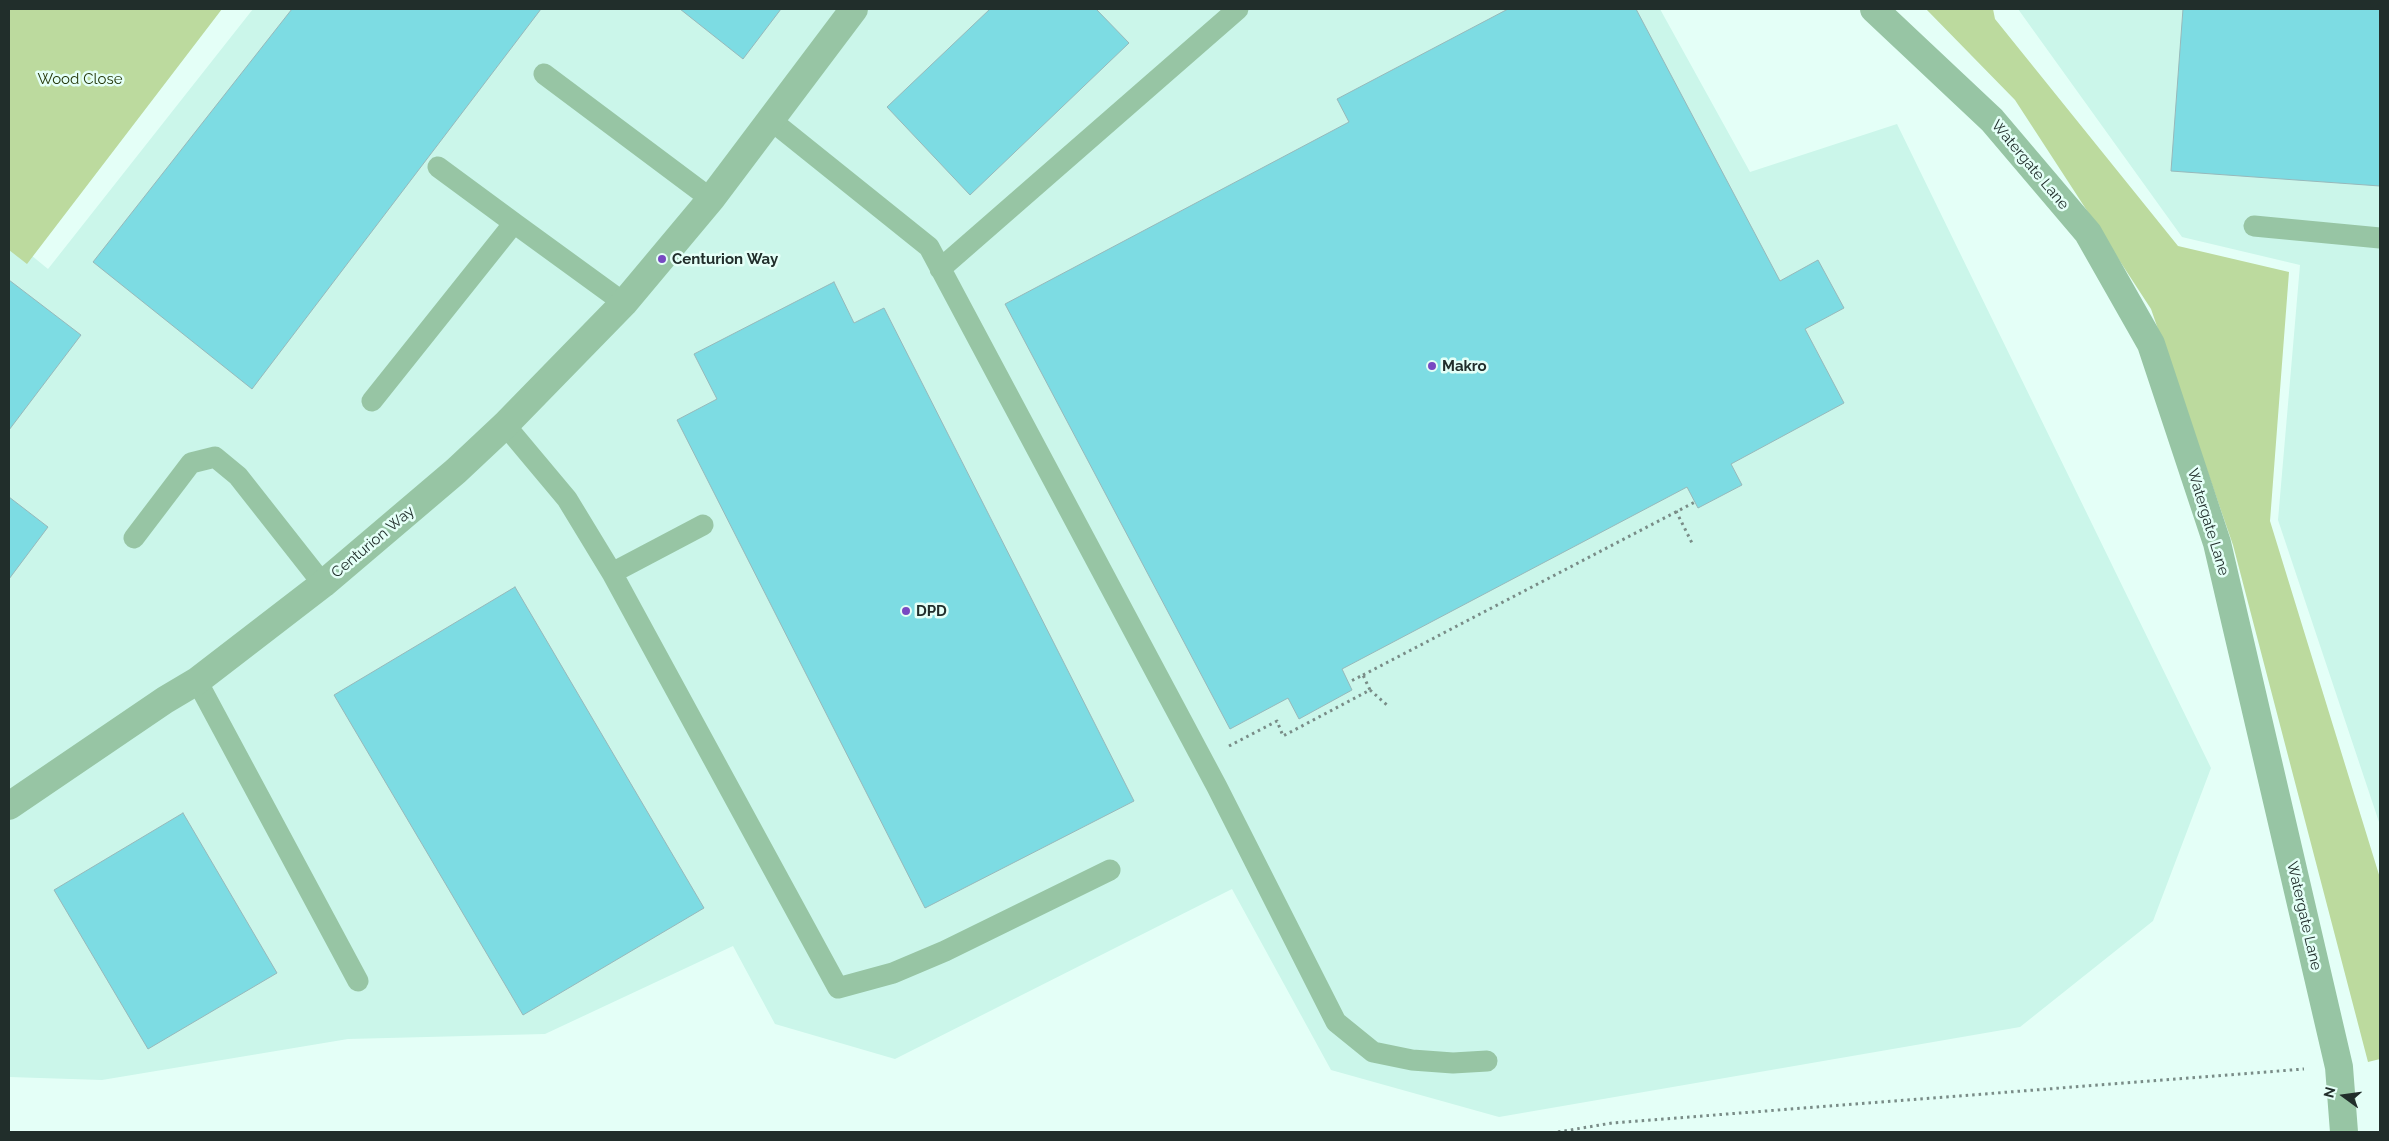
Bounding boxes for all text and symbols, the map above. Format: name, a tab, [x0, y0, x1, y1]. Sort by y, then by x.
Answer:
park label: Wood Close	[37, 70, 123, 88]
street label: Watergate Lane	[1987, 117, 2073, 213]
place label: Centurion Way	[672, 250, 778, 268]
marker: Centurion Way	[656, 253, 668, 265]
place label: Makro	[1442, 357, 1487, 375]
marker: Makro	[1426, 360, 1438, 372]
street label: Watergate Lane	[2183, 466, 2233, 578]
street label: Centurion Way	[328, 502, 418, 582]
place label: DPD	[916, 602, 947, 620]
marker: DPD	[900, 605, 912, 617]
street label: Watergate Lane	[2283, 860, 2325, 972]
north arrow	[2319, 1071, 2369, 1121]
text: N	[2320, 1085, 2339, 1099]

